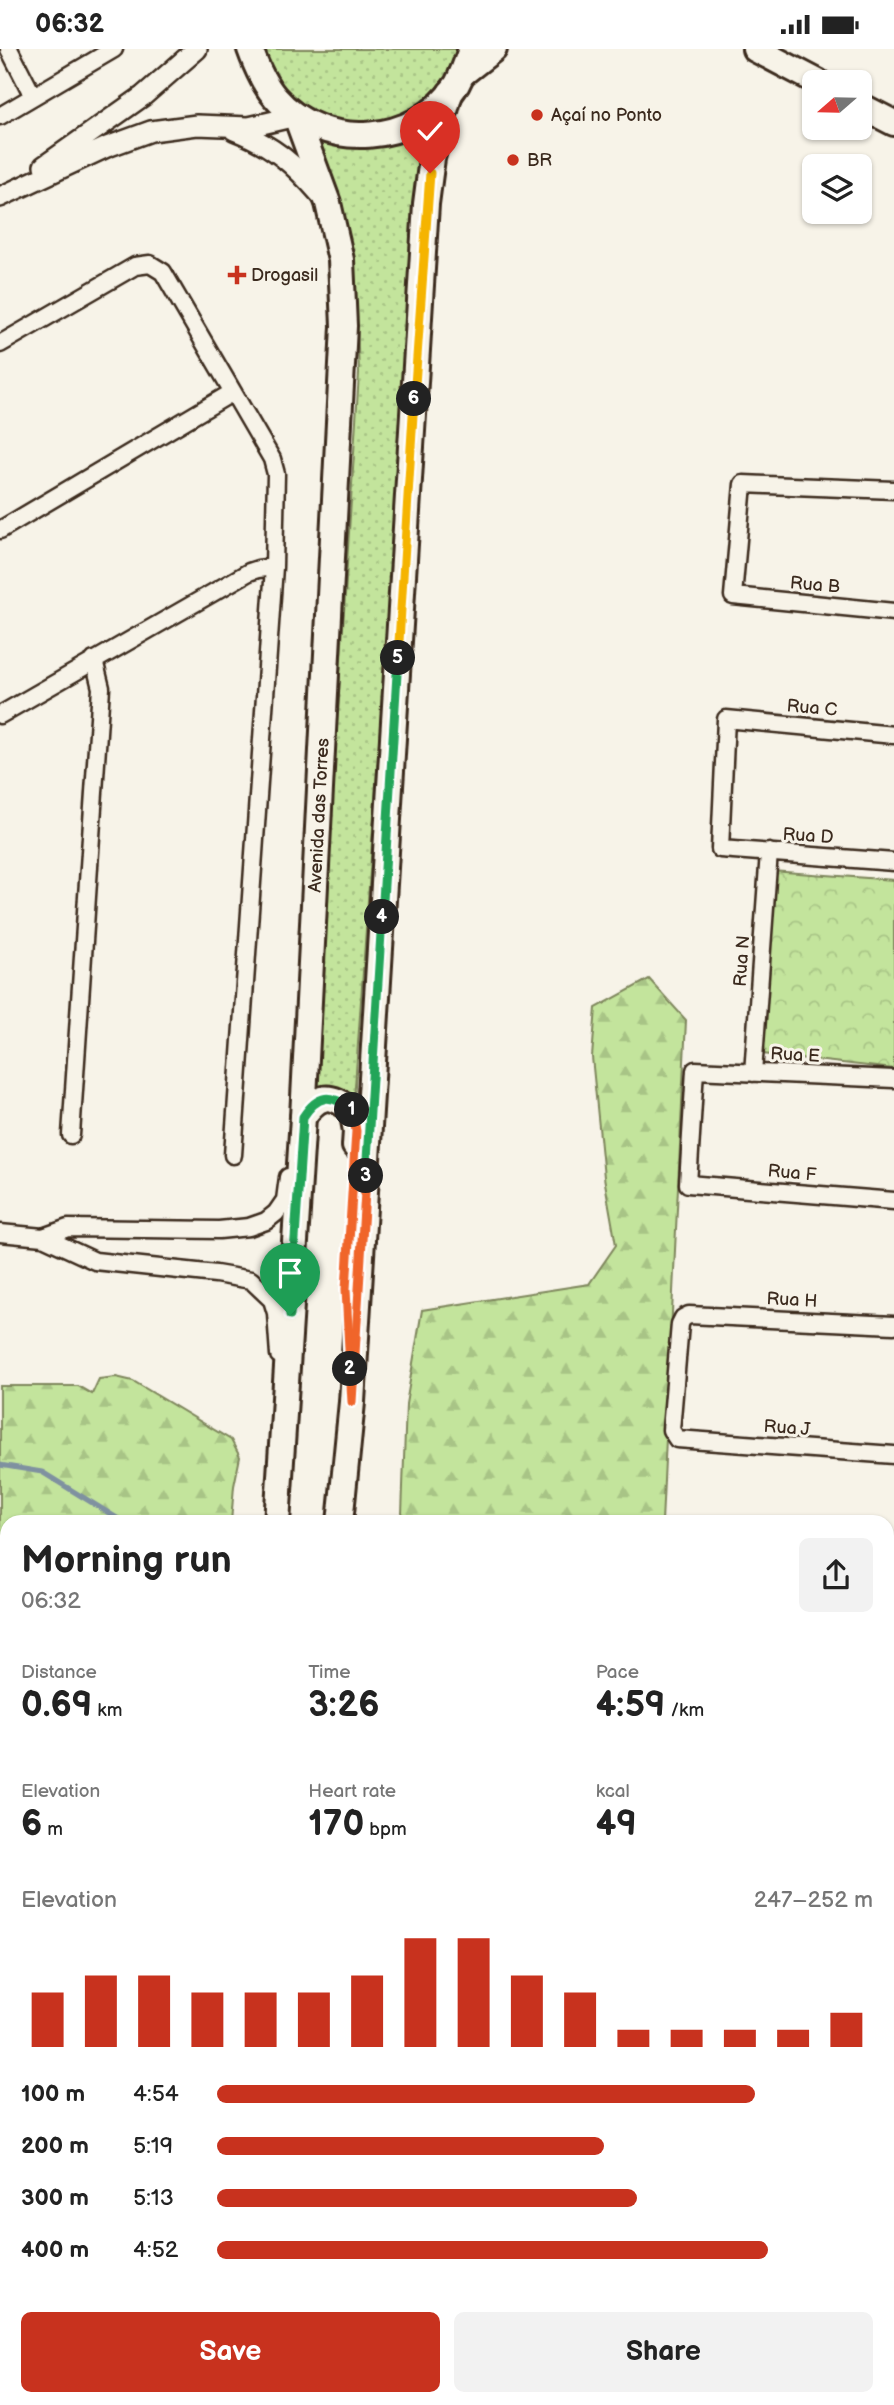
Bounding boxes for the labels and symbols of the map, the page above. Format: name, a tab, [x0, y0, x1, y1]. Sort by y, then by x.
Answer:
north arrow	[802, 70, 872, 140]
pin	[400, 101, 460, 173]
place label: Açaí no Ponto	[551, 105, 662, 126]
marker: Açaí no Ponto	[529, 107, 545, 123]
place label: BR	[527, 150, 552, 171]
marker: BR	[505, 152, 521, 168]
place label: Drogasil	[251, 265, 318, 286]
marker: Drogasil	[229, 267, 245, 283]
pin: 6	[396, 381, 432, 417]
street label: Rua B	[789, 572, 841, 598]
pin: 5	[380, 641, 416, 675]
street label: Rua C	[786, 695, 838, 721]
street label: Avenida das Torres	[304, 737, 333, 893]
street label: Rua D	[782, 824, 834, 848]
pin: 4	[364, 899, 400, 935]
street label: Rua N	[730, 935, 754, 987]
street label: Rua E	[770, 1043, 821, 1067]
pin: 1	[334, 1093, 370, 1127]
pin: 3	[348, 1159, 384, 1193]
street label: Rua F	[767, 1160, 817, 1186]
pin	[260, 1243, 320, 1315]
street label: Rua H	[766, 1288, 818, 1312]
pin: 2	[332, 1351, 368, 1387]
street label: Rua J	[763, 1416, 811, 1440]

